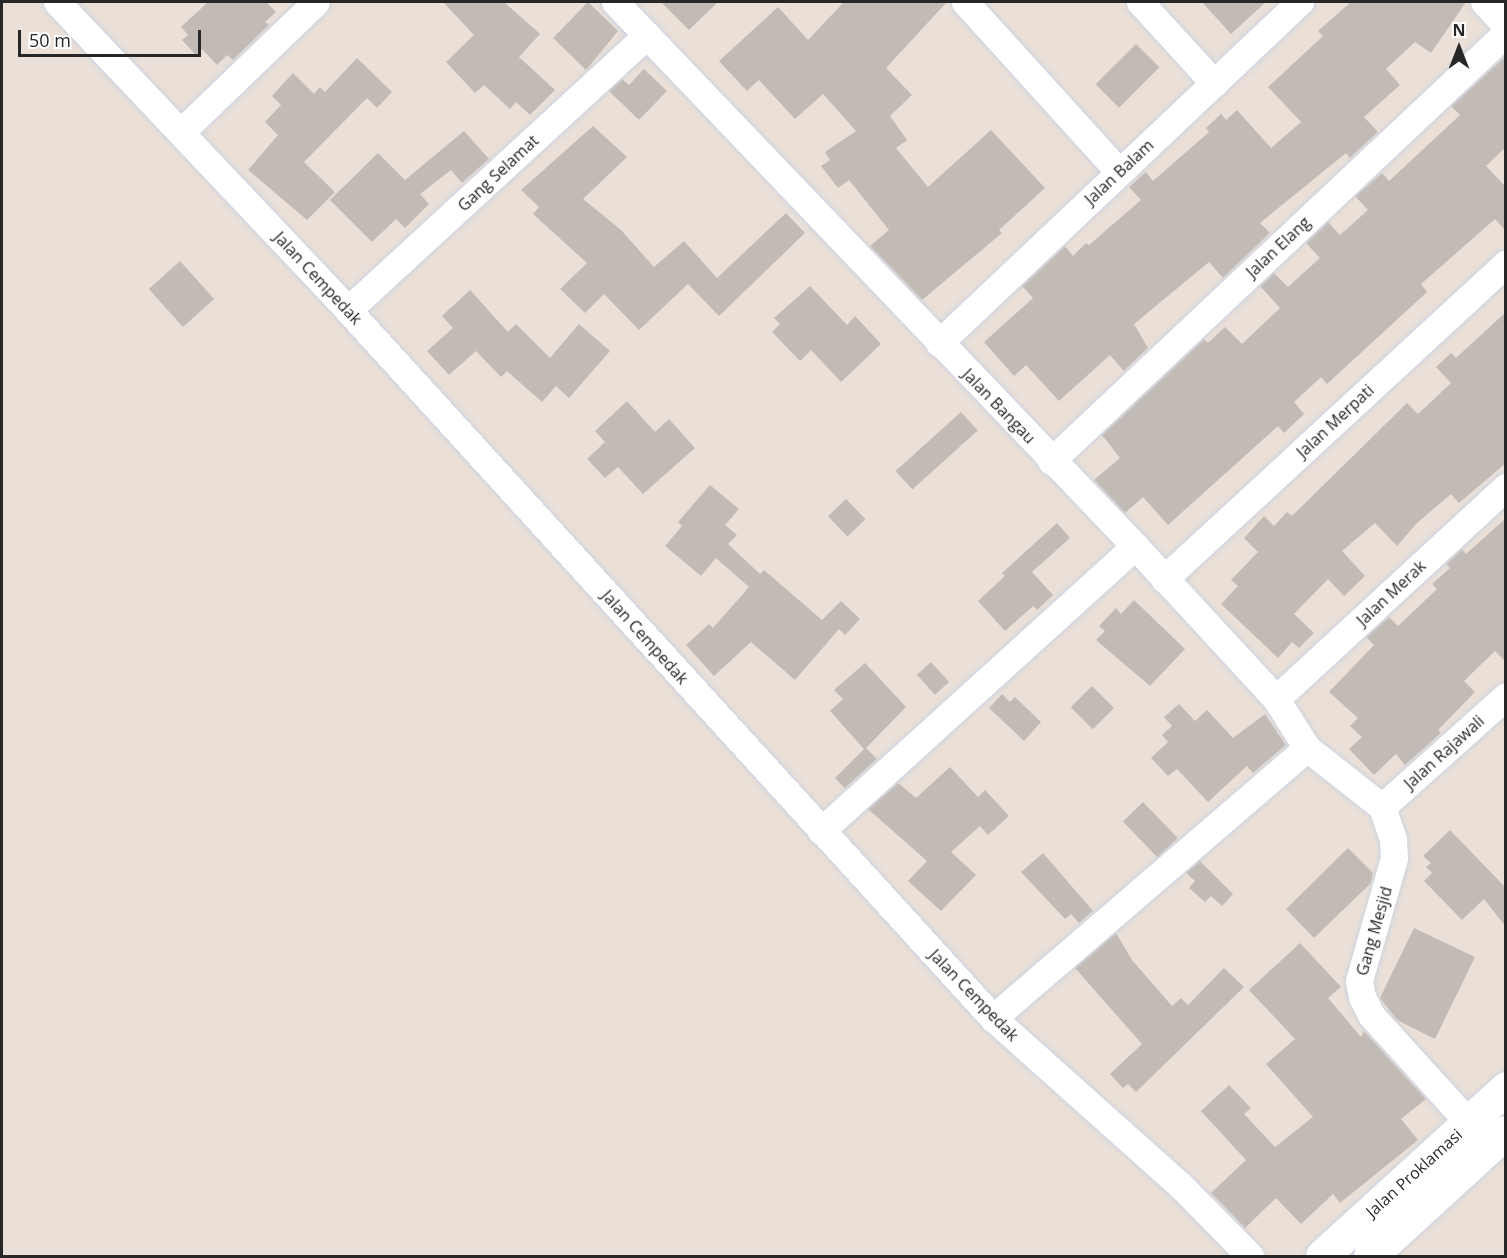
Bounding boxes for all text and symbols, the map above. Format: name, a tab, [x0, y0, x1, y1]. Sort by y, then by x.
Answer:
scale bar	[21, 18, 204, 56]
north arrow	[1429, 18, 1489, 78]
text: N	[1452, 19, 1466, 41]
text: 50 m	[29, 28, 71, 52]
street label: Gang Selamat	[454, 131, 542, 215]
street label: Jalan Balam	[1081, 135, 1157, 209]
street label: Jalan Elang	[1242, 213, 1314, 281]
street label: Jalan Cempedak	[270, 228, 366, 328]
street label: Jalan Bangau	[959, 365, 1039, 447]
street label: Jalan Merpati	[1292, 380, 1378, 462]
street label: Jalan Merak	[1353, 556, 1429, 630]
street label: Jalan Cempedak	[598, 586, 692, 688]
street label: Jalan Rajawali	[1400, 711, 1488, 793]
street label: Gang Mesjid	[1352, 884, 1396, 978]
street label: Jalan Cempedak	[925, 945, 1023, 1045]
street label: Jalan Proklamasi	[1362, 1125, 1466, 1221]

